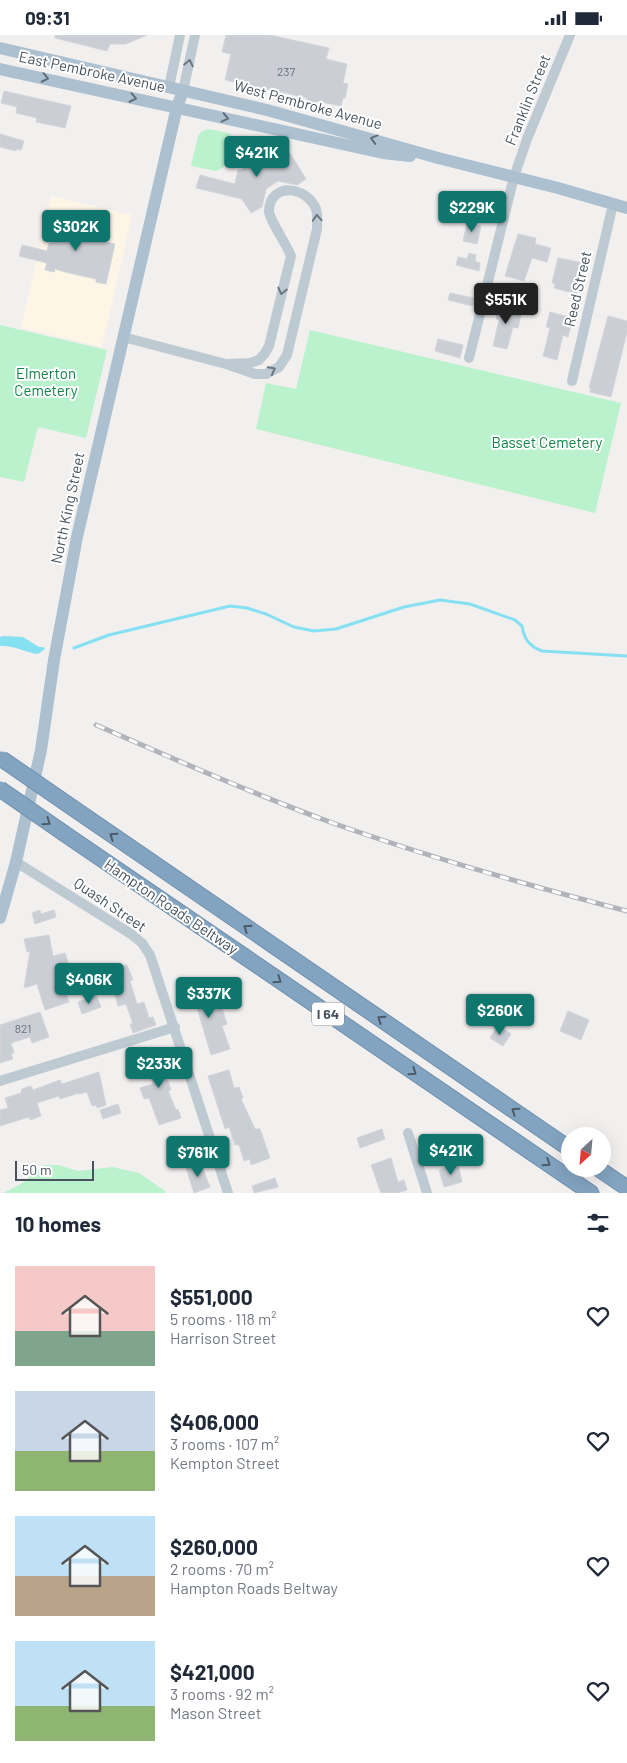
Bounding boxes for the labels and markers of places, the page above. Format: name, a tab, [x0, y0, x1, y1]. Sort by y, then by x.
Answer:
pin: $421K	[222, 135, 292, 178]
pin: $229K	[437, 191, 507, 233]
pin: $302K	[41, 209, 111, 252]
pin: $551K	[471, 283, 541, 325]
pin: $406K	[54, 963, 124, 1005]
pin: $337K	[174, 977, 244, 1019]
pin: $260K	[465, 993, 535, 1036]
pin: $233K	[124, 1047, 194, 1089]
pin: $421K	[416, 1133, 486, 1176]
pin: $761K	[163, 1135, 233, 1178]

